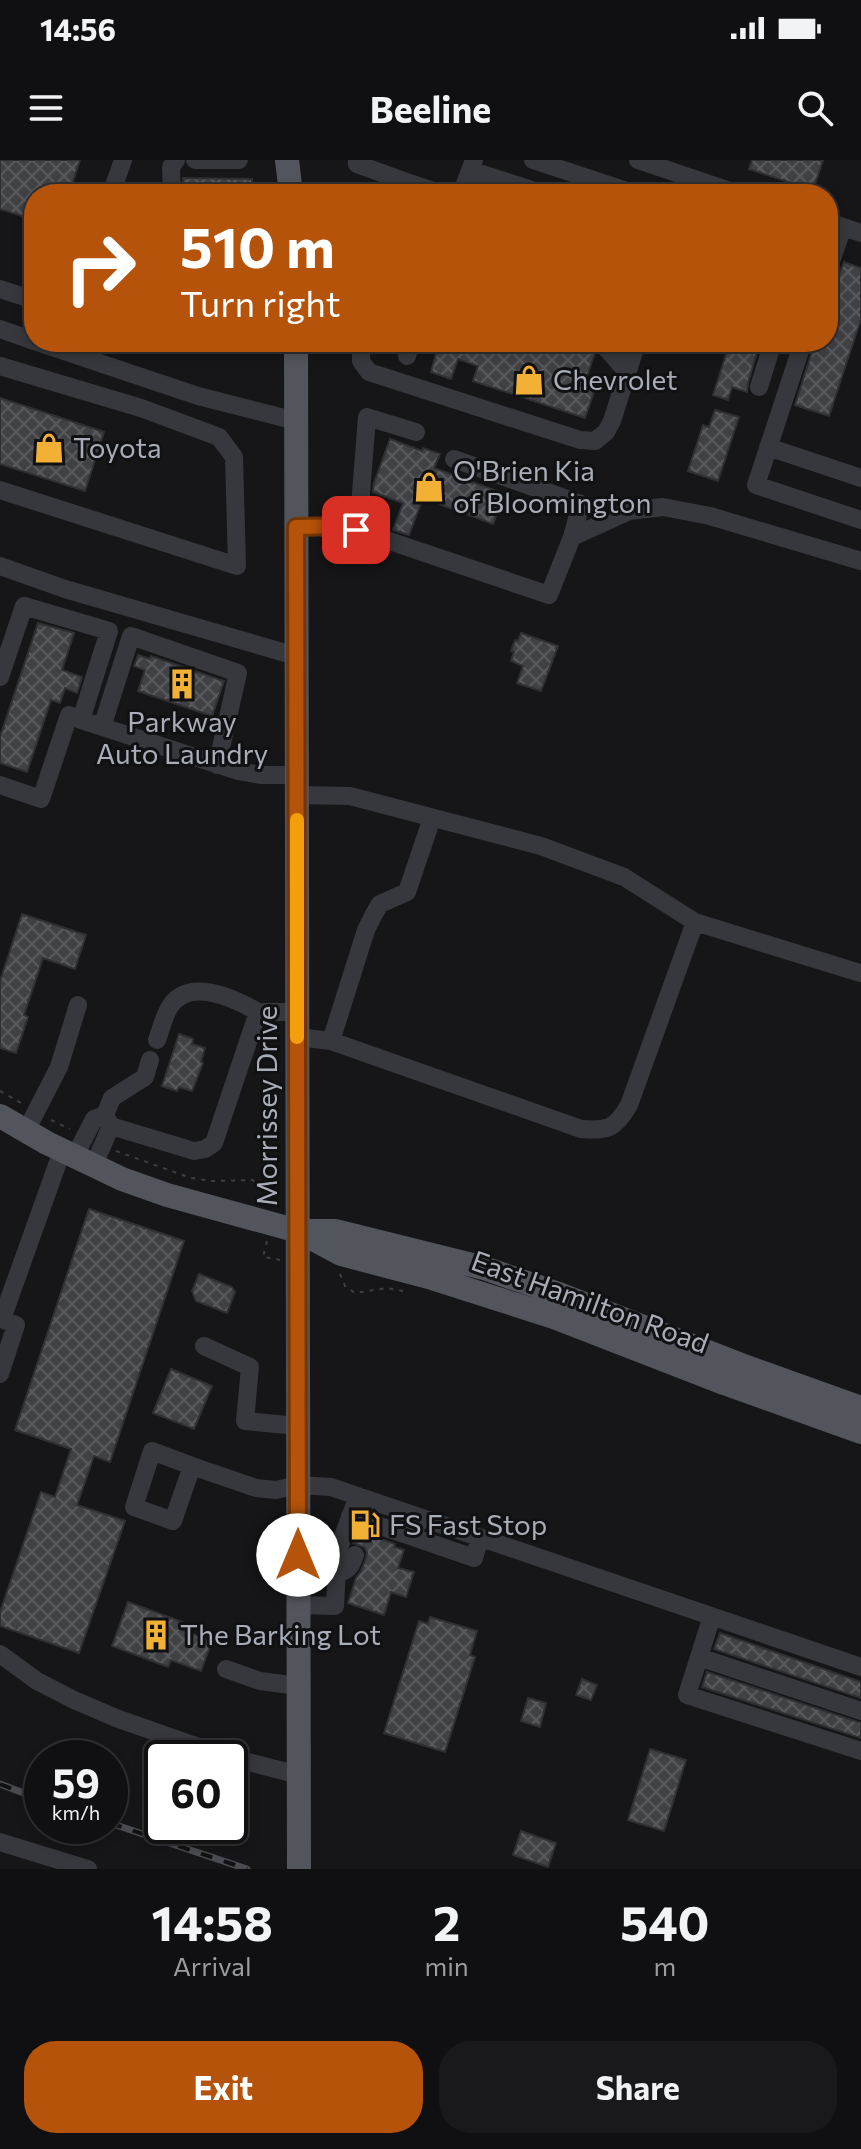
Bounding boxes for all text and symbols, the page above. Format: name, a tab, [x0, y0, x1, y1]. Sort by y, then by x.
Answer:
text: 14:56	[40, 10, 116, 47]
icon: menu	[24, 86, 68, 130]
text: Beeline	[370, 86, 491, 130]
icon: search	[793, 86, 837, 130]
text: 510 m	[180, 211, 335, 280]
icon: right	[48, 216, 152, 320]
text: Turn right	[180, 280, 341, 324]
place label: Chevrolet	[553, 362, 678, 396]
shop icon: Chevrolet	[512, 363, 546, 397]
place label: Toyota	[73, 430, 162, 464]
shop icon: Toyota	[32, 431, 66, 465]
place label: O'Brien Kia of Bloomington	[453, 453, 652, 519]
shop icon: O'Brien Kia of Bloomington	[412, 470, 446, 504]
pin	[322, 496, 390, 564]
icon: arrive	[334, 508, 378, 552]
building icon: Parkway Auto Laundry	[165, 667, 199, 701]
place label: Parkway Auto Laundry	[96, 704, 268, 770]
street label: Morrissey Drive	[249, 1006, 283, 1206]
street label: East Hamilton Road	[467, 1242, 714, 1360]
place label: FS Fast Stop	[389, 1507, 547, 1541]
fuel station icon: FS Fast Stop	[348, 1508, 382, 1542]
position arrow	[256, 1513, 340, 1597]
place label: The Barking Lot	[180, 1617, 381, 1651]
building icon: The Barking Lot	[139, 1618, 173, 1652]
speed limit sign: 60	[144, 1740, 248, 1844]
text: 59	[52, 1757, 100, 1806]
text: km/h	[52, 1800, 100, 1824]
text: 14:58	[151, 1892, 273, 1951]
text: 2	[433, 1892, 460, 1951]
text: 540	[620, 1892, 710, 1951]
text: Arrival	[173, 1950, 252, 1981]
text: min	[424, 1950, 469, 1981]
text: m	[653, 1950, 676, 1981]
button: Exit	[24, 2041, 423, 2133]
button: Share	[439, 2041, 837, 2133]

